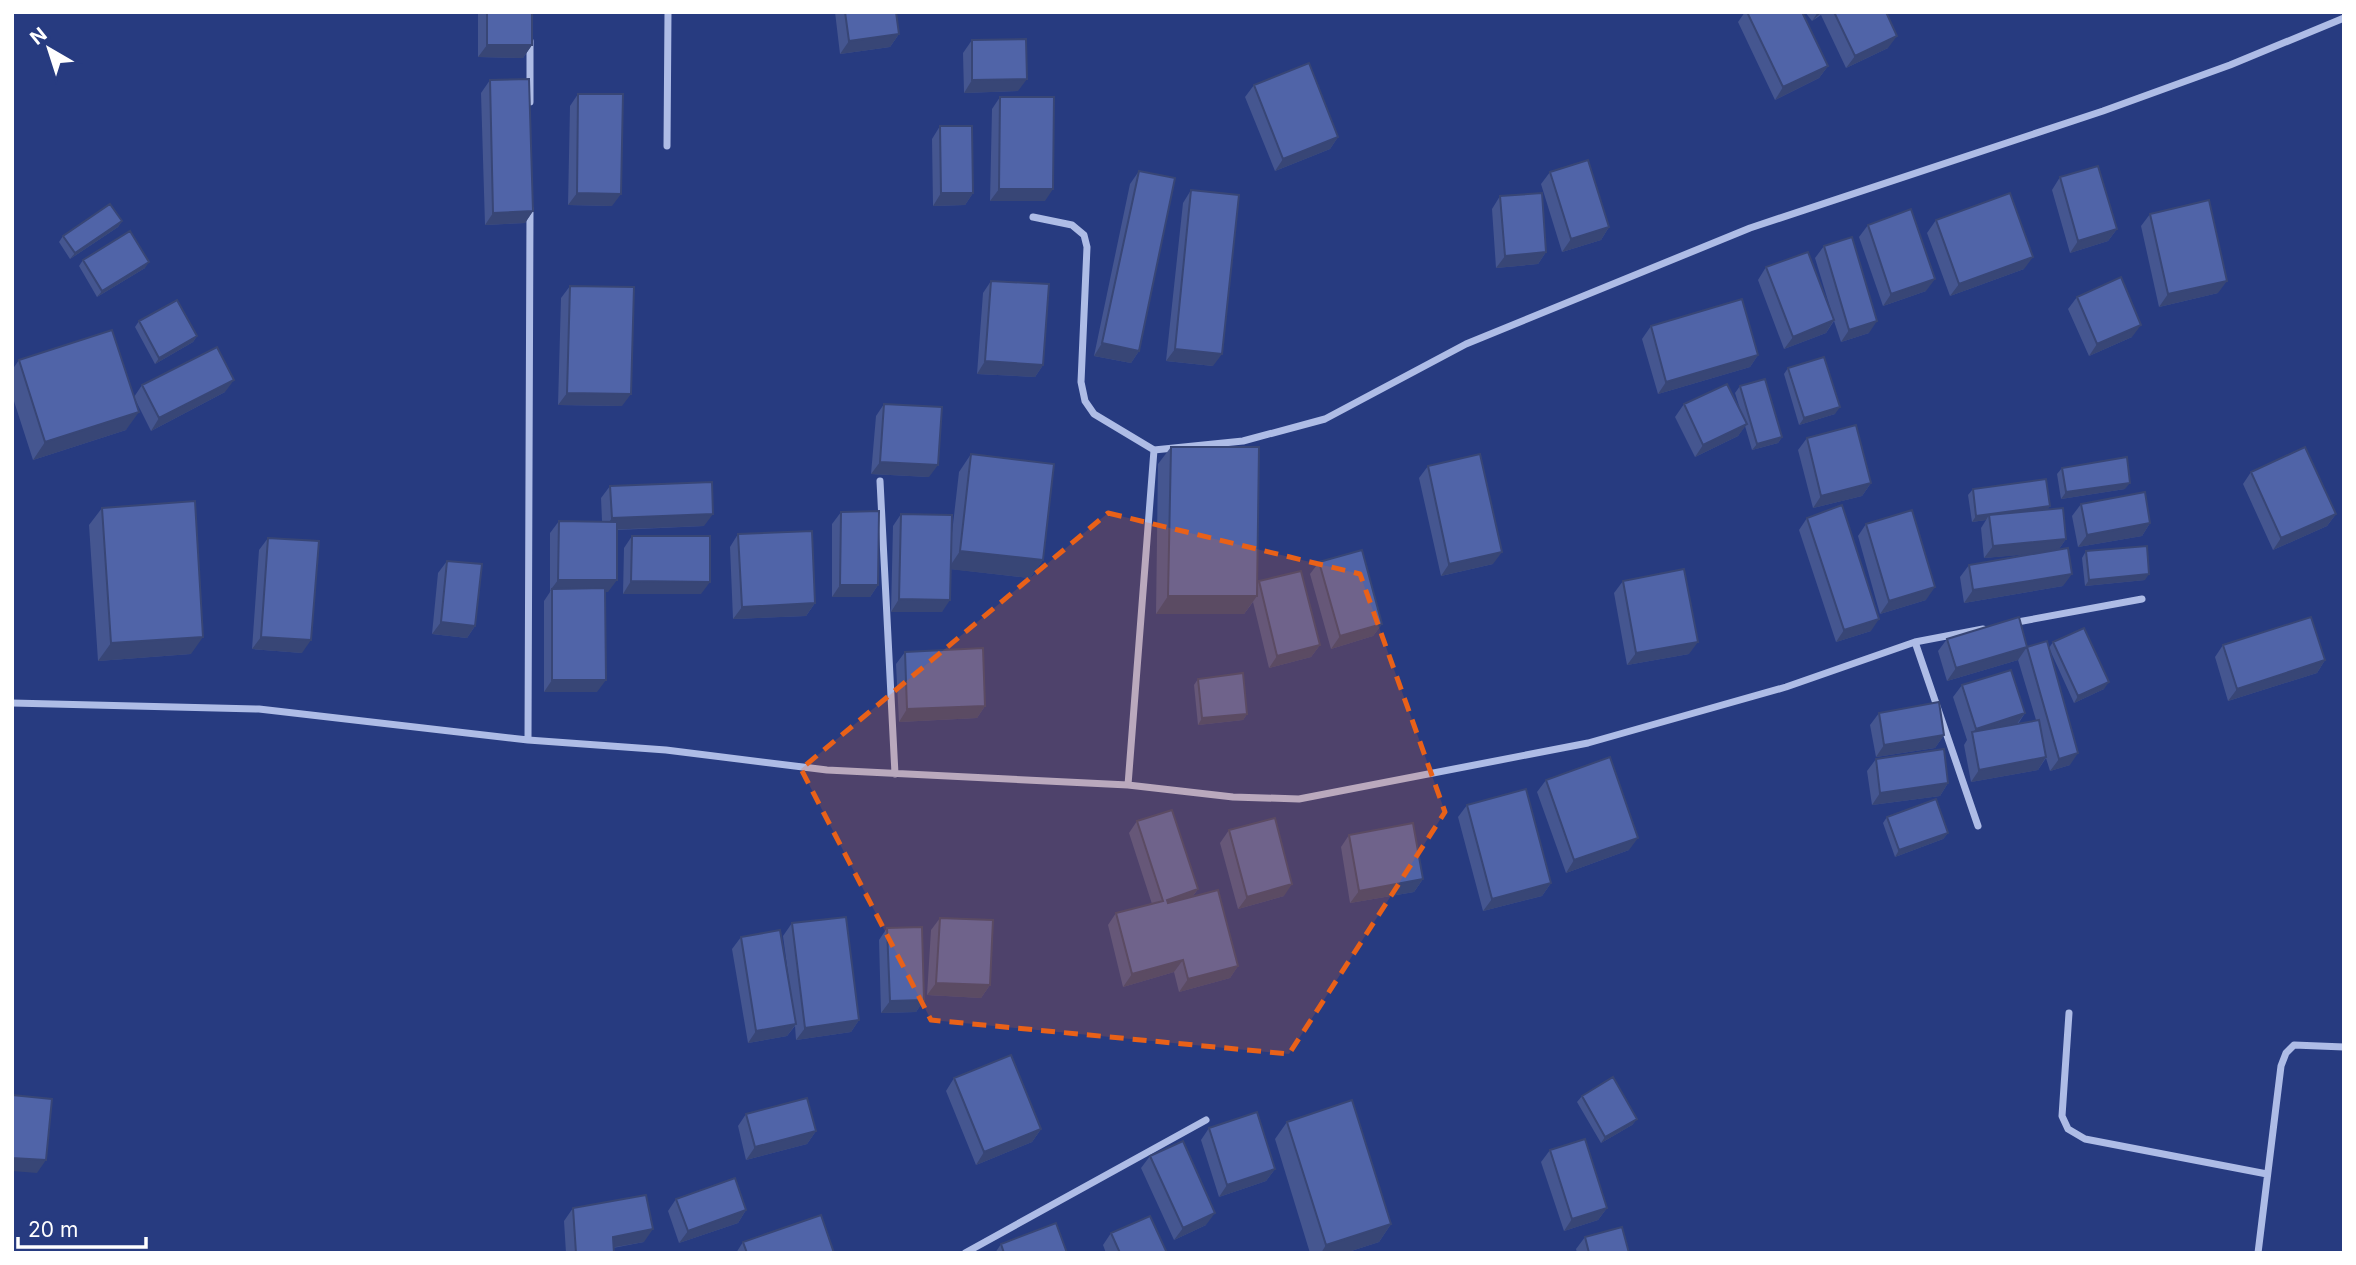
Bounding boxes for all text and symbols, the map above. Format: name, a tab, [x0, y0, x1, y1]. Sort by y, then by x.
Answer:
north arrow	[14, 14, 84, 84]
text: N	[26, 23, 51, 50]
scale bar	[18, 1206, 145, 1250]
text: 20 m	[28, 1217, 78, 1242]

